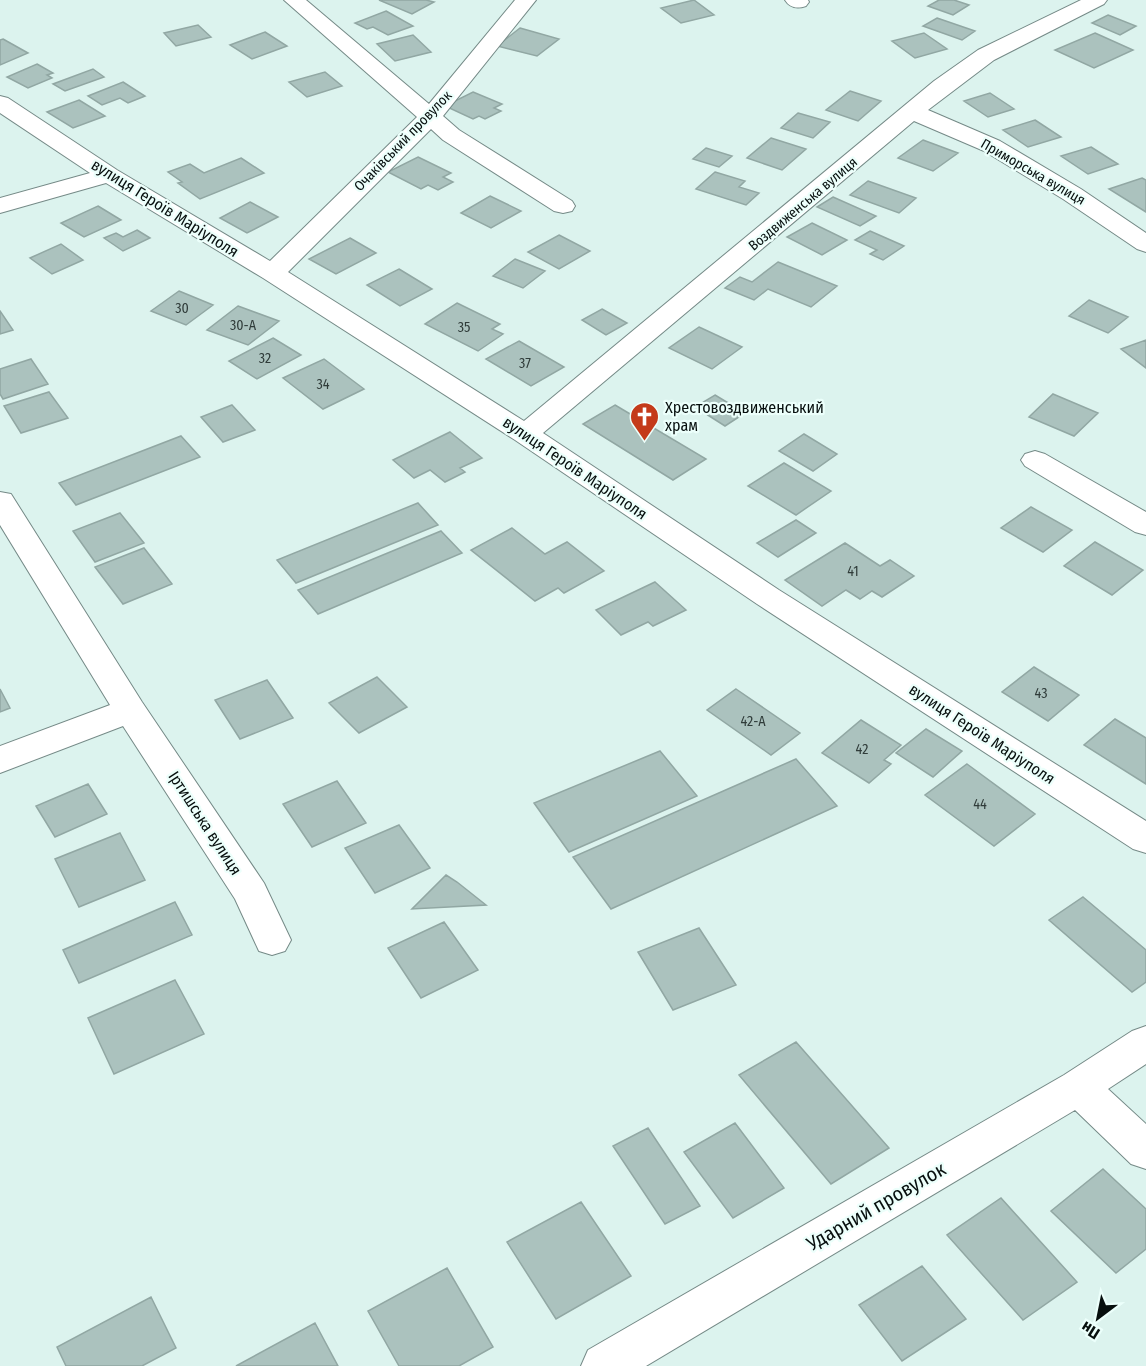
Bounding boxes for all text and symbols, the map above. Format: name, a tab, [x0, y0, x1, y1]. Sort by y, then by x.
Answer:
street label: Очаківський провулок	[351, 87, 456, 195]
street label: Приморська вулиця	[978, 135, 1088, 209]
street label: Воздвиженська вулиця	[745, 154, 861, 254]
street label: вулиця Героїв Маріуполя	[88, 155, 242, 261]
house number: 30	[175, 300, 189, 317]
house number: 30-А	[230, 317, 257, 334]
house number: 35	[458, 319, 470, 336]
house number: 32	[259, 350, 271, 367]
house number: 37	[519, 355, 531, 372]
house number: 34	[316, 376, 330, 393]
place label: Хрестовоздвиженський храм	[665, 398, 824, 435]
church icon: Хрестовоздвиженський храм	[628, 400, 660, 442]
street label: вулиця Героїв Маріуполя	[499, 413, 651, 523]
house number: 41	[847, 563, 859, 580]
street label: вулиця Героїв Маріуполя	[906, 680, 1058, 788]
house number: 43	[1035, 685, 1047, 702]
house number: 42-А	[740, 713, 766, 730]
house number: 42	[856, 741, 868, 758]
street label: Іртишська вулиця	[164, 768, 246, 878]
house number: 44	[973, 796, 987, 813]
street label: Ударний провулок	[801, 1156, 950, 1256]
north arrow	[1068, 1288, 1128, 1348]
text: Пн	[1078, 1317, 1103, 1343]

